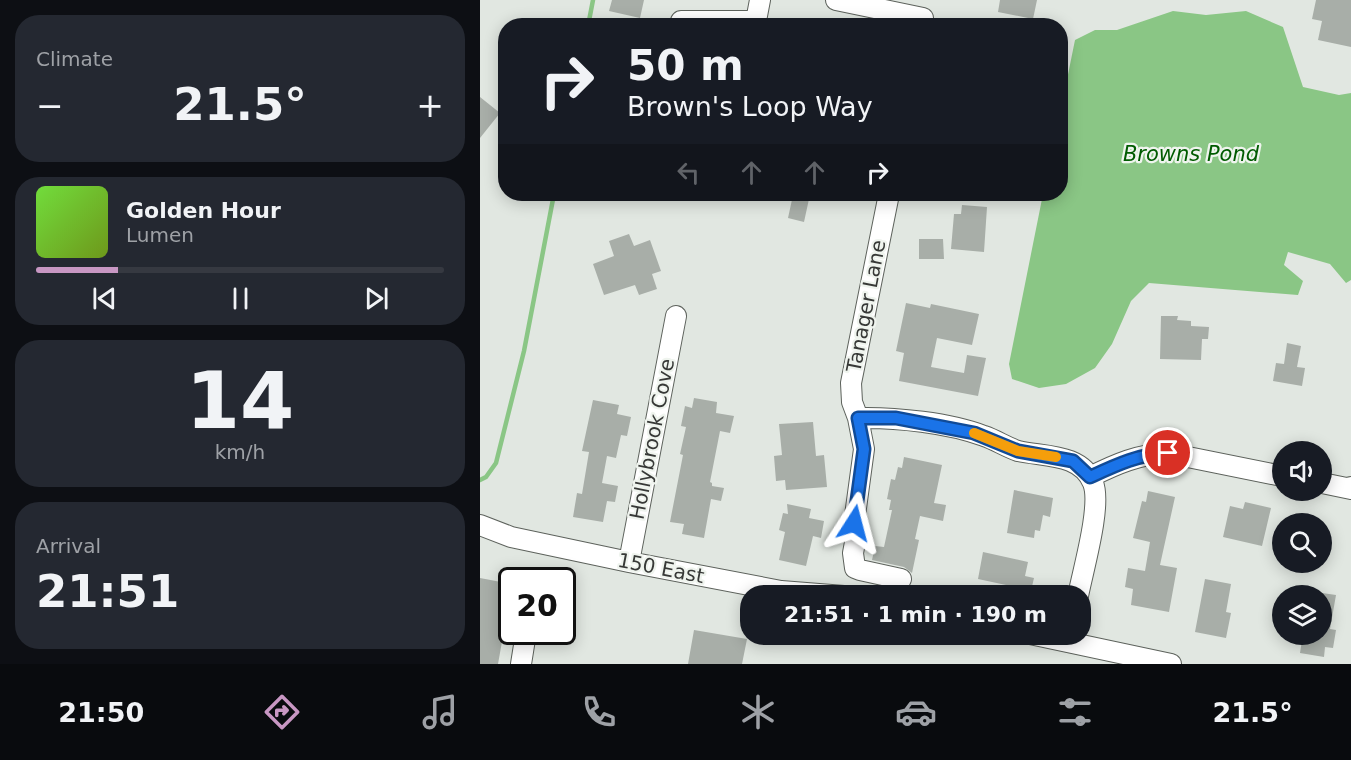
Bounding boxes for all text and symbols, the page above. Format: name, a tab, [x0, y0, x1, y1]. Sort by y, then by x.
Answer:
text: 50 m	[627, 41, 744, 90]
icon: right	[528, 42, 606, 120]
text: Climate	[36, 47, 113, 71]
text: 21.5°	[173, 78, 307, 131]
text: −	[36, 86, 64, 125]
text: +	[416, 86, 444, 125]
text: Brown's Loop Way	[627, 91, 873, 122]
water label: Browns Pond	[1123, 142, 1260, 166]
icon: left	[672, 156, 705, 189]
icon: ahead	[735, 156, 768, 189]
icon: ahead	[798, 156, 831, 189]
icon: right	[861, 156, 894, 189]
text: Golden Hour	[126, 198, 281, 223]
text: Lumen	[126, 223, 194, 247]
street label: Tanager Lane	[841, 238, 891, 375]
icon: previous	[88, 282, 121, 315]
icon: pause	[224, 282, 257, 315]
icon: next	[360, 282, 393, 315]
text: 14	[186, 356, 294, 446]
street label: Hollybrook Cove	[625, 356, 679, 522]
pin	[1142, 427, 1193, 478]
icon: arrive	[1151, 436, 1184, 469]
text: km/h	[215, 440, 265, 464]
map controls	[1272, 441, 1332, 645]
button: sound	[1272, 441, 1332, 501]
position arrow	[822, 491, 886, 555]
button: search	[1272, 513, 1332, 573]
text: Arrival	[36, 534, 101, 558]
street label: 150 East	[616, 548, 706, 588]
text: 21:51	[36, 565, 179, 618]
speed limit sign: 20	[498, 567, 576, 645]
button: layers	[1272, 585, 1332, 645]
text: 21:51 · 1 min · 190 m	[784, 602, 1047, 627]
icon: directions	[261, 691, 303, 733]
icon: music	[419, 691, 461, 733]
icon: phone	[578, 691, 620, 733]
icon: climate	[737, 691, 779, 733]
icon: car	[895, 691, 937, 733]
icon: filters	[1054, 691, 1096, 733]
text: 21:50	[58, 697, 144, 728]
text: 21.5°	[1213, 697, 1293, 728]

